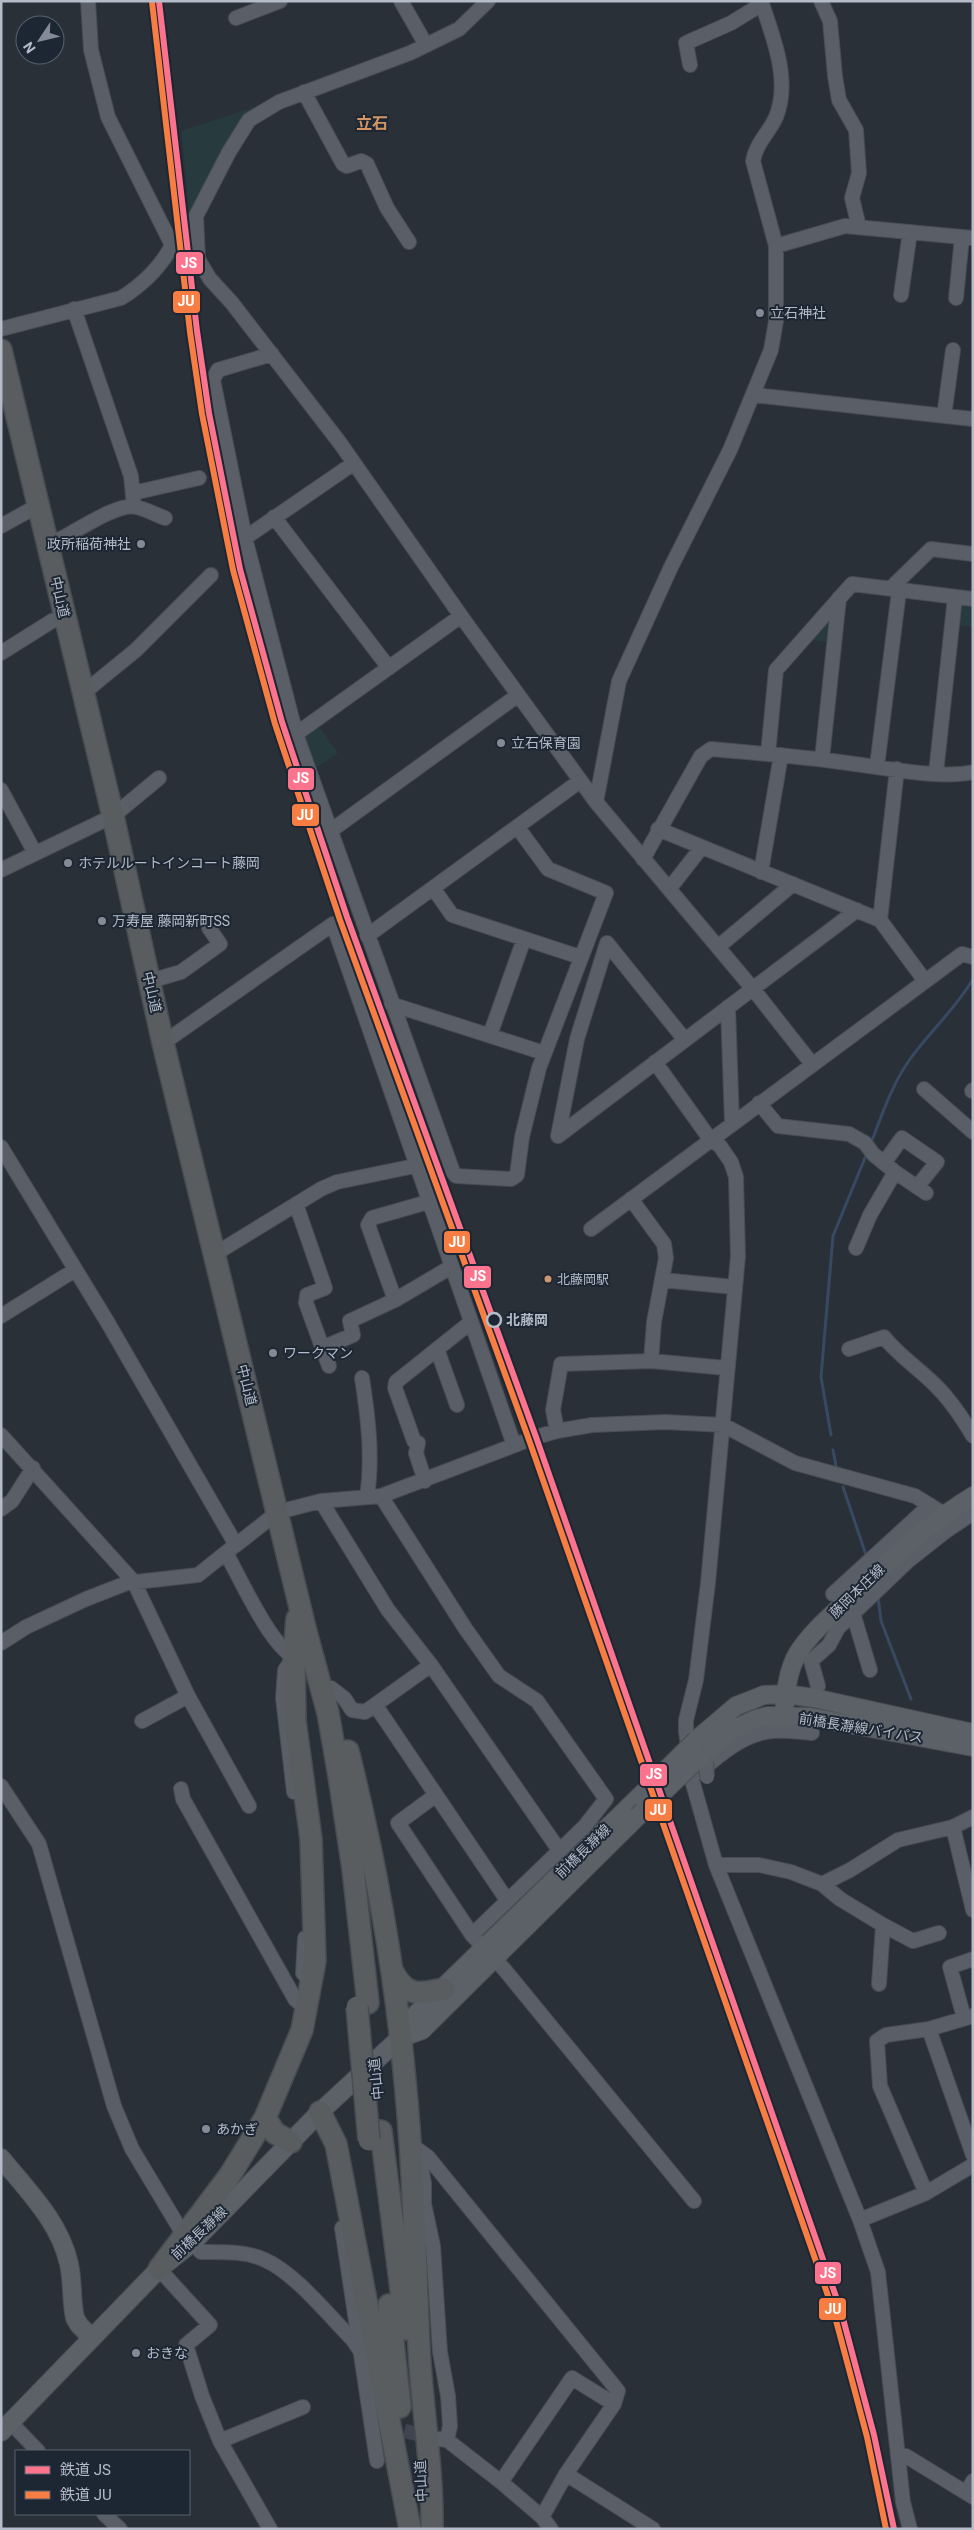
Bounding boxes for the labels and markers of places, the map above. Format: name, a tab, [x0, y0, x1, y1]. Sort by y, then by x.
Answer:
place label: 立石神社	[770, 305, 826, 321]
marker: 立石神社	[754, 307, 766, 319]
place label: 政所稲荷神社	[47, 536, 131, 552]
marker: 政所稲荷神社	[135, 538, 147, 550]
place label: 立石保育園	[511, 735, 581, 751]
marker: 立石保育園	[495, 737, 507, 749]
place label: ホテルルートインコート藤岡	[78, 855, 260, 871]
marker: ホテルルートインコート藤岡	[62, 857, 74, 869]
place label: 万寿屋 藤岡新町SS	[112, 913, 230, 929]
marker: 万寿屋 藤岡新町SS	[96, 915, 108, 927]
place label: 北藤岡駅	[557, 1272, 609, 1287]
marker: 北藤岡駅	[543, 1274, 553, 1284]
marker: 北藤岡	[486, 1312, 502, 1328]
place label: 北藤岡	[506, 1312, 548, 1328]
place label: ワークマン	[283, 1345, 353, 1361]
marker: ワークマン	[267, 1347, 279, 1359]
place label: あかぎ	[216, 2121, 258, 2137]
marker: あかぎ	[200, 2123, 212, 2135]
place label: おきな	[146, 2345, 188, 2361]
marker: おきな	[130, 2347, 142, 2359]

